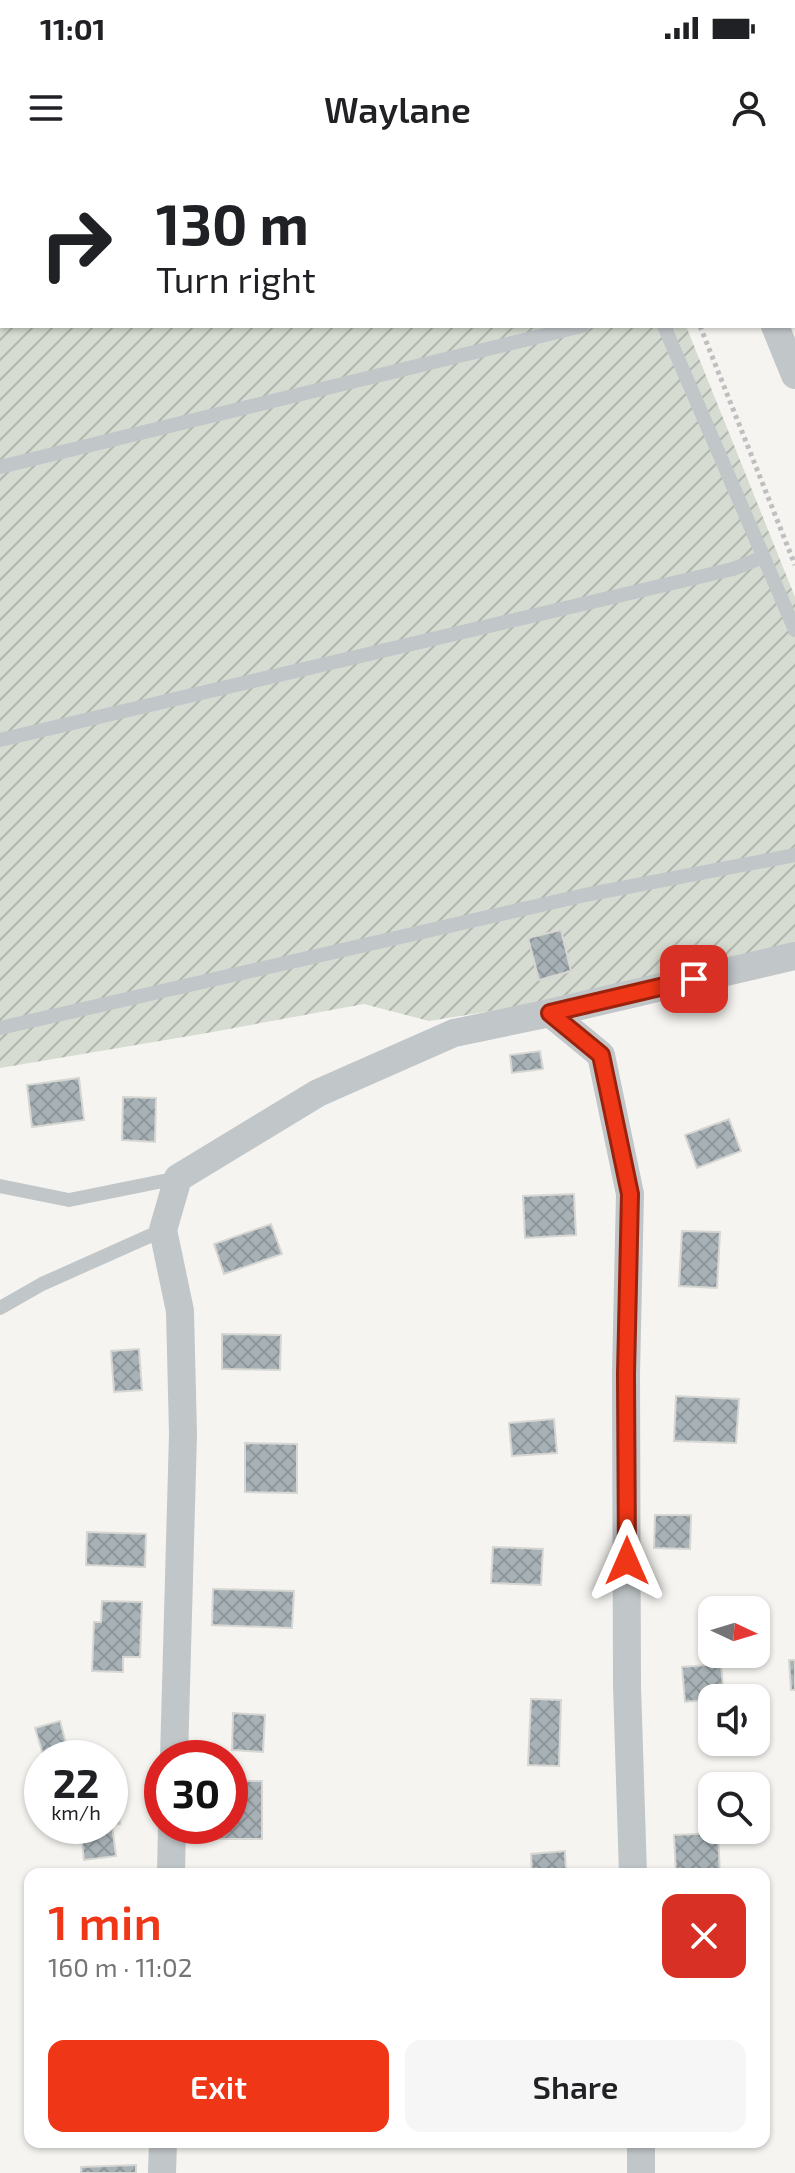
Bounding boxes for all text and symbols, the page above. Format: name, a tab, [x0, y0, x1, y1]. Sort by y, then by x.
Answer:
text: 11:01	[40, 10, 106, 46]
icon: menu	[24, 86, 68, 130]
icon: person	[727, 86, 771, 130]
text: Waylane	[324, 87, 471, 130]
text: 130 m	[156, 189, 309, 256]
icon: right	[24, 192, 128, 296]
text: Turn right	[156, 257, 316, 300]
pin	[660, 945, 728, 1013]
icon: arrive	[672, 957, 716, 1001]
position arrow	[585, 1519, 669, 1603]
north arrow	[698, 1596, 770, 1668]
map controls	[698, 1596, 770, 1844]
button: sound	[698, 1684, 770, 1756]
speed limit sign: 30	[144, 1740, 248, 1844]
text: 22	[53, 1758, 99, 1806]
button: search	[698, 1772, 770, 1844]
text: km/h	[51, 1800, 101, 1824]
text: 1 min	[48, 1892, 162, 1950]
button: close	[662, 1894, 746, 1978]
text: 160 m · 11:02	[48, 1951, 192, 1982]
button: Exit	[48, 2040, 389, 2132]
button: Share	[405, 2040, 746, 2132]

